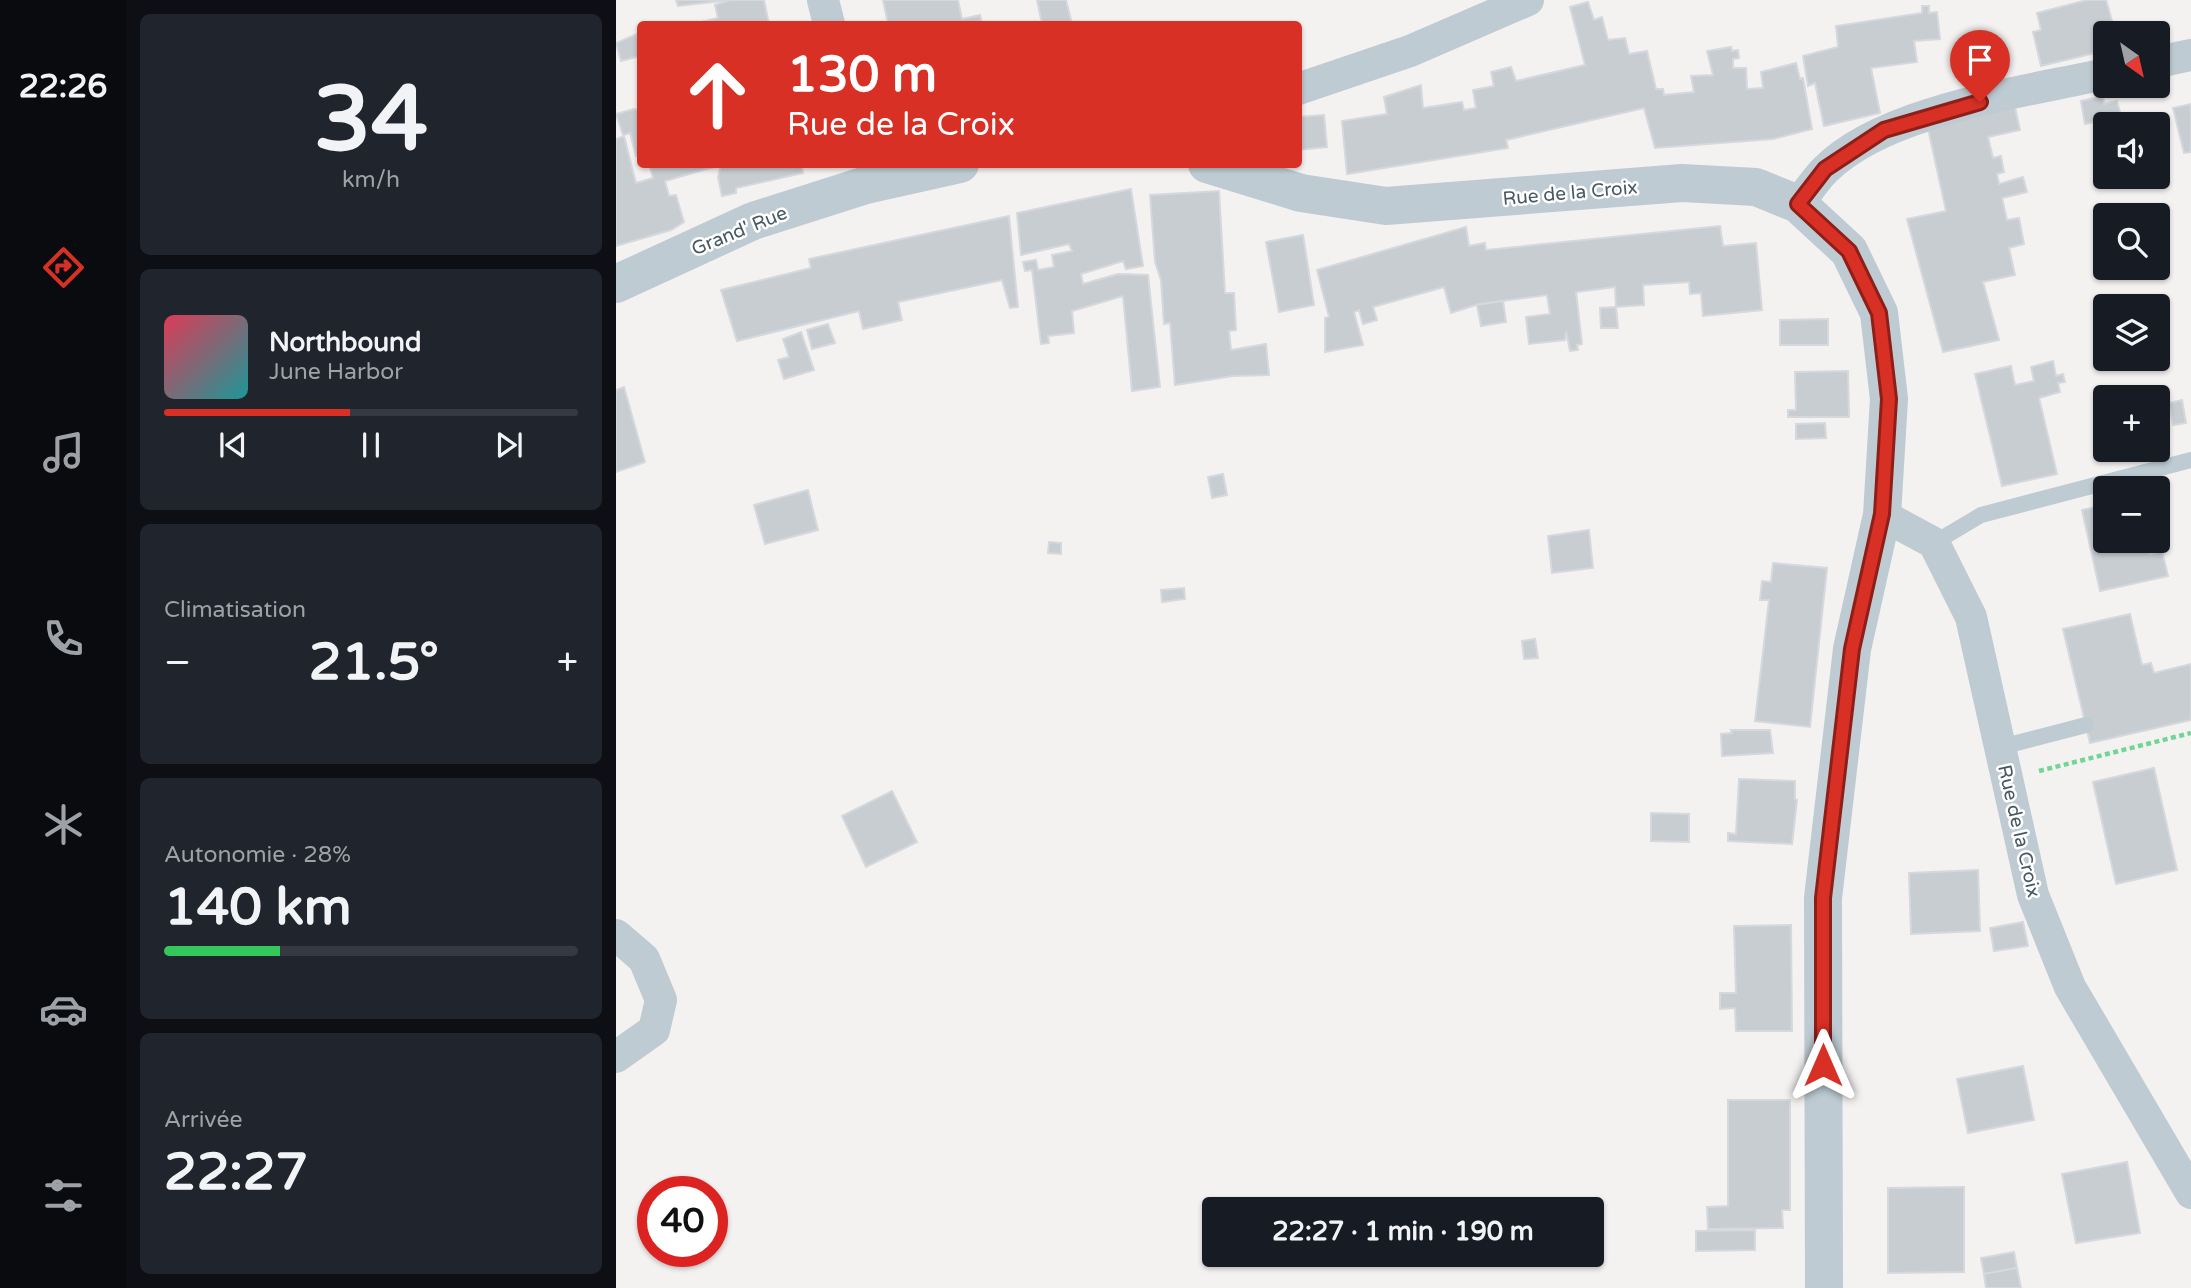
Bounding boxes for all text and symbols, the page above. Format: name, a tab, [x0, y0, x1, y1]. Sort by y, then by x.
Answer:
north arrow	[2093, 21, 2170, 98]
map controls	[2093, 21, 2170, 553]
pin	[1950, 30, 2010, 102]
icon: arrive	[1961, 41, 1999, 79]
text: 130 m	[787, 46, 937, 105]
icon: ahead	[672, 49, 763, 140]
text: 34	[314, 65, 428, 175]
text: 22:26	[19, 68, 107, 106]
text: Rue de la Croix	[787, 106, 1015, 144]
button: sound	[2093, 112, 2170, 189]
text: km/h	[342, 166, 400, 194]
street label: Rue de la Croix	[1502, 176, 1639, 210]
street label: Grand' Rue	[688, 202, 790, 260]
button: search	[2093, 203, 2170, 280]
icon: directions	[39, 243, 88, 292]
button: layers	[2093, 294, 2170, 371]
text: Northbound	[269, 327, 421, 358]
text: June Harbor	[269, 358, 403, 386]
button: +	[2093, 385, 2170, 462]
icon: previous	[214, 426, 252, 464]
icon: pause	[352, 426, 390, 464]
icon: next	[490, 426, 528, 464]
icon: music	[39, 428, 88, 477]
button: −	[2093, 476, 2170, 553]
text: Climatisation	[164, 596, 306, 624]
icon: phone	[39, 614, 88, 663]
text: 21.5°	[309, 631, 439, 694]
text: −	[164, 640, 191, 686]
text: +	[557, 640, 578, 686]
street label: Rue de la Croix	[1993, 763, 2045, 900]
icon: climate	[39, 800, 88, 849]
text: Autonomie · 28%	[164, 841, 351, 869]
text: 140 km	[164, 876, 352, 939]
icon: car	[39, 985, 88, 1034]
position arrow	[1786, 1028, 1860, 1102]
text: Arrivée	[164, 1106, 242, 1134]
text: 22:27	[164, 1141, 308, 1204]
icon: filters	[39, 1171, 88, 1220]
speed limit sign: 40	[637, 1176, 728, 1267]
text: 22:27 · 1 min · 190 m	[1272, 1216, 1534, 1247]

